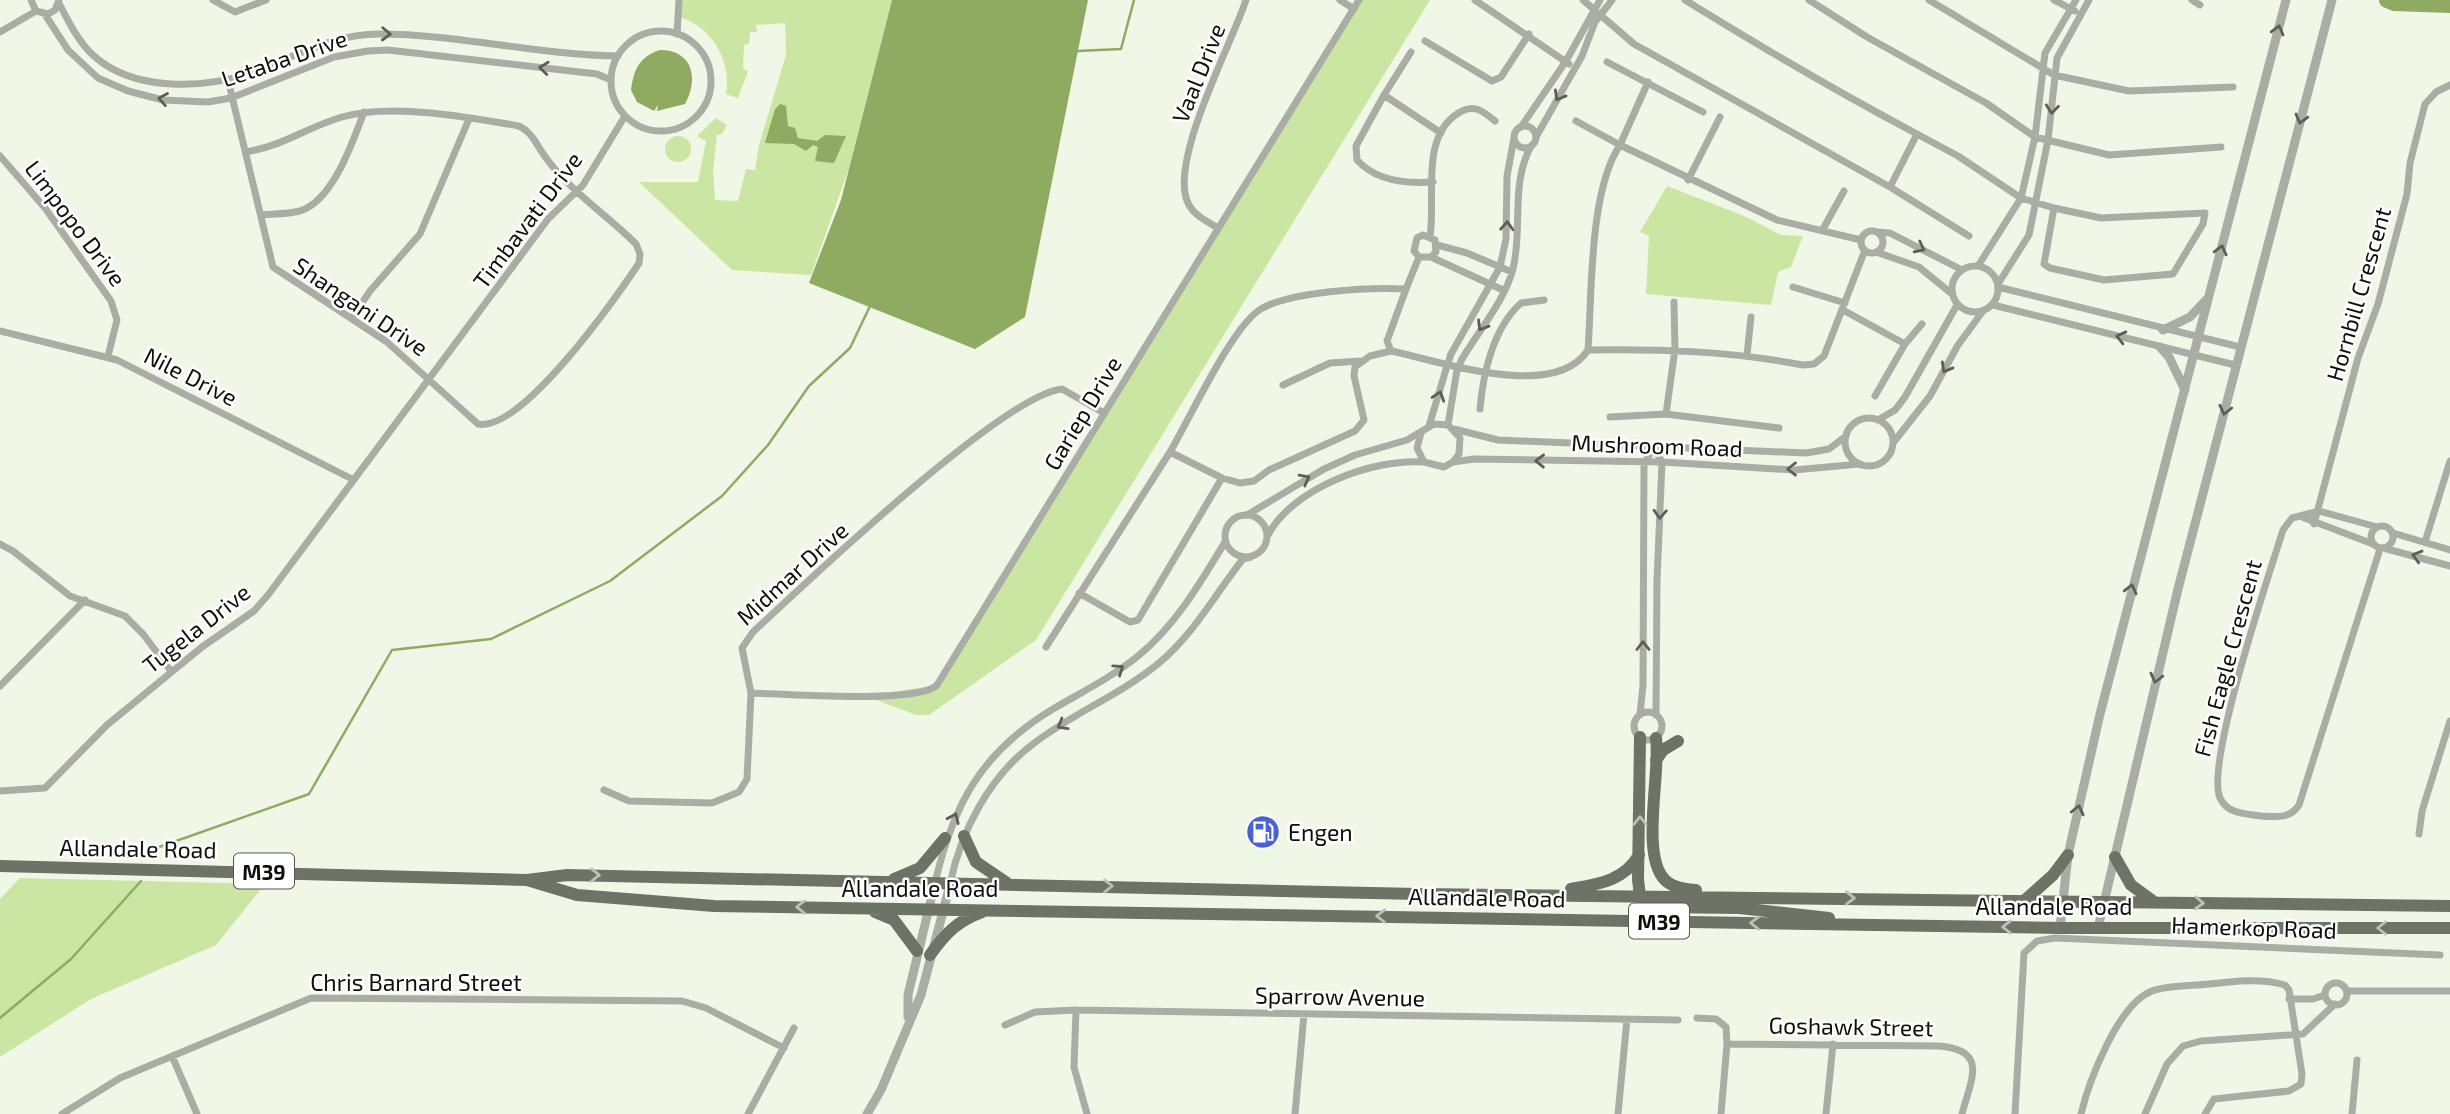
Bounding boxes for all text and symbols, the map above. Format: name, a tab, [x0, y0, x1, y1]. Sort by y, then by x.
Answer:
street label: Vaal Drive	[1165, 19, 1231, 127]
street label: Letaba Drive	[218, 23, 350, 93]
one-way arrow	[2270, 24, 2284, 36]
one-way arrow	[381, 27, 392, 42]
one-way arrow	[538, 61, 549, 76]
one-way arrow	[1554, 89, 1567, 102]
one-way arrow	[157, 92, 169, 107]
one-way arrow	[2044, 103, 2059, 114]
one-way arrow	[2295, 113, 2309, 125]
street label: Timbavati Drive	[467, 146, 587, 294]
street label: Limpopo Drive	[20, 155, 132, 291]
street label: Hornbill Crescent	[2320, 204, 2396, 384]
one-way arrow	[1499, 220, 1514, 231]
one-way arrow	[1913, 240, 1925, 254]
one-way arrow	[2213, 244, 2227, 256]
street label: Shangani Drive	[288, 251, 434, 361]
one-way arrow	[1477, 319, 1490, 332]
one-way arrow	[2115, 331, 2127, 345]
street label: Nile Drive	[140, 341, 242, 411]
street label: Gariep Drive	[1037, 351, 1127, 475]
one-way arrow	[1940, 361, 1954, 373]
one-way arrow	[1431, 391, 1445, 403]
one-way arrow	[2218, 404, 2233, 416]
street label: Mushroom Road	[1571, 428, 1743, 462]
one-way arrow	[1534, 454, 1545, 469]
one-way arrow	[1786, 461, 1797, 477]
one-way arrow	[1298, 474, 1310, 487]
one-way arrow	[1652, 509, 1667, 520]
street label: Midmar Drive	[730, 516, 854, 630]
one-way arrow	[2411, 550, 2423, 565]
street label: Fish Eagle Crescent	[2187, 556, 2267, 759]
street label: Tugela Drive	[137, 577, 255, 679]
one-way arrow	[2123, 583, 2137, 595]
one-way arrow	[1635, 641, 1651, 651]
one-way arrow	[1112, 664, 1125, 677]
one-way arrow	[2150, 672, 2164, 684]
one-way arrow	[1057, 717, 1069, 730]
one-way arrow	[2070, 804, 2085, 816]
one-way arrow	[946, 813, 960, 825]
fuel station icon: Engen	[1244, 813, 1282, 851]
one-way arrow	[1632, 815, 1648, 826]
place label: Engen	[1288, 818, 1353, 846]
street label: Allandale Road	[59, 833, 217, 863]
road number: M39	[234, 854, 294, 888]
one-way arrow	[589, 868, 600, 883]
street label: Allandale Road	[841, 874, 999, 902]
one-way arrow	[1103, 878, 1113, 894]
street label: Allandale Road	[1408, 882, 1566, 912]
one-way arrow	[1844, 891, 1855, 906]
street label: Allandale Road	[1975, 892, 2133, 920]
one-way arrow	[2194, 896, 2205, 911]
one-way arrow	[795, 900, 806, 915]
road number: M39	[1629, 904, 1689, 939]
one-way arrow	[1375, 908, 1386, 924]
street label: Hamerkop Road	[2171, 910, 2337, 944]
one-way arrow	[1750, 915, 1761, 930]
one-way arrow	[2002, 919, 2012, 935]
one-way arrow	[2376, 920, 2387, 936]
street label: Chris Barnard Street	[310, 968, 522, 996]
street label: Sparrow Avenue	[1255, 981, 1425, 1011]
street label: Goshawk Street	[1768, 1011, 1934, 1041]

